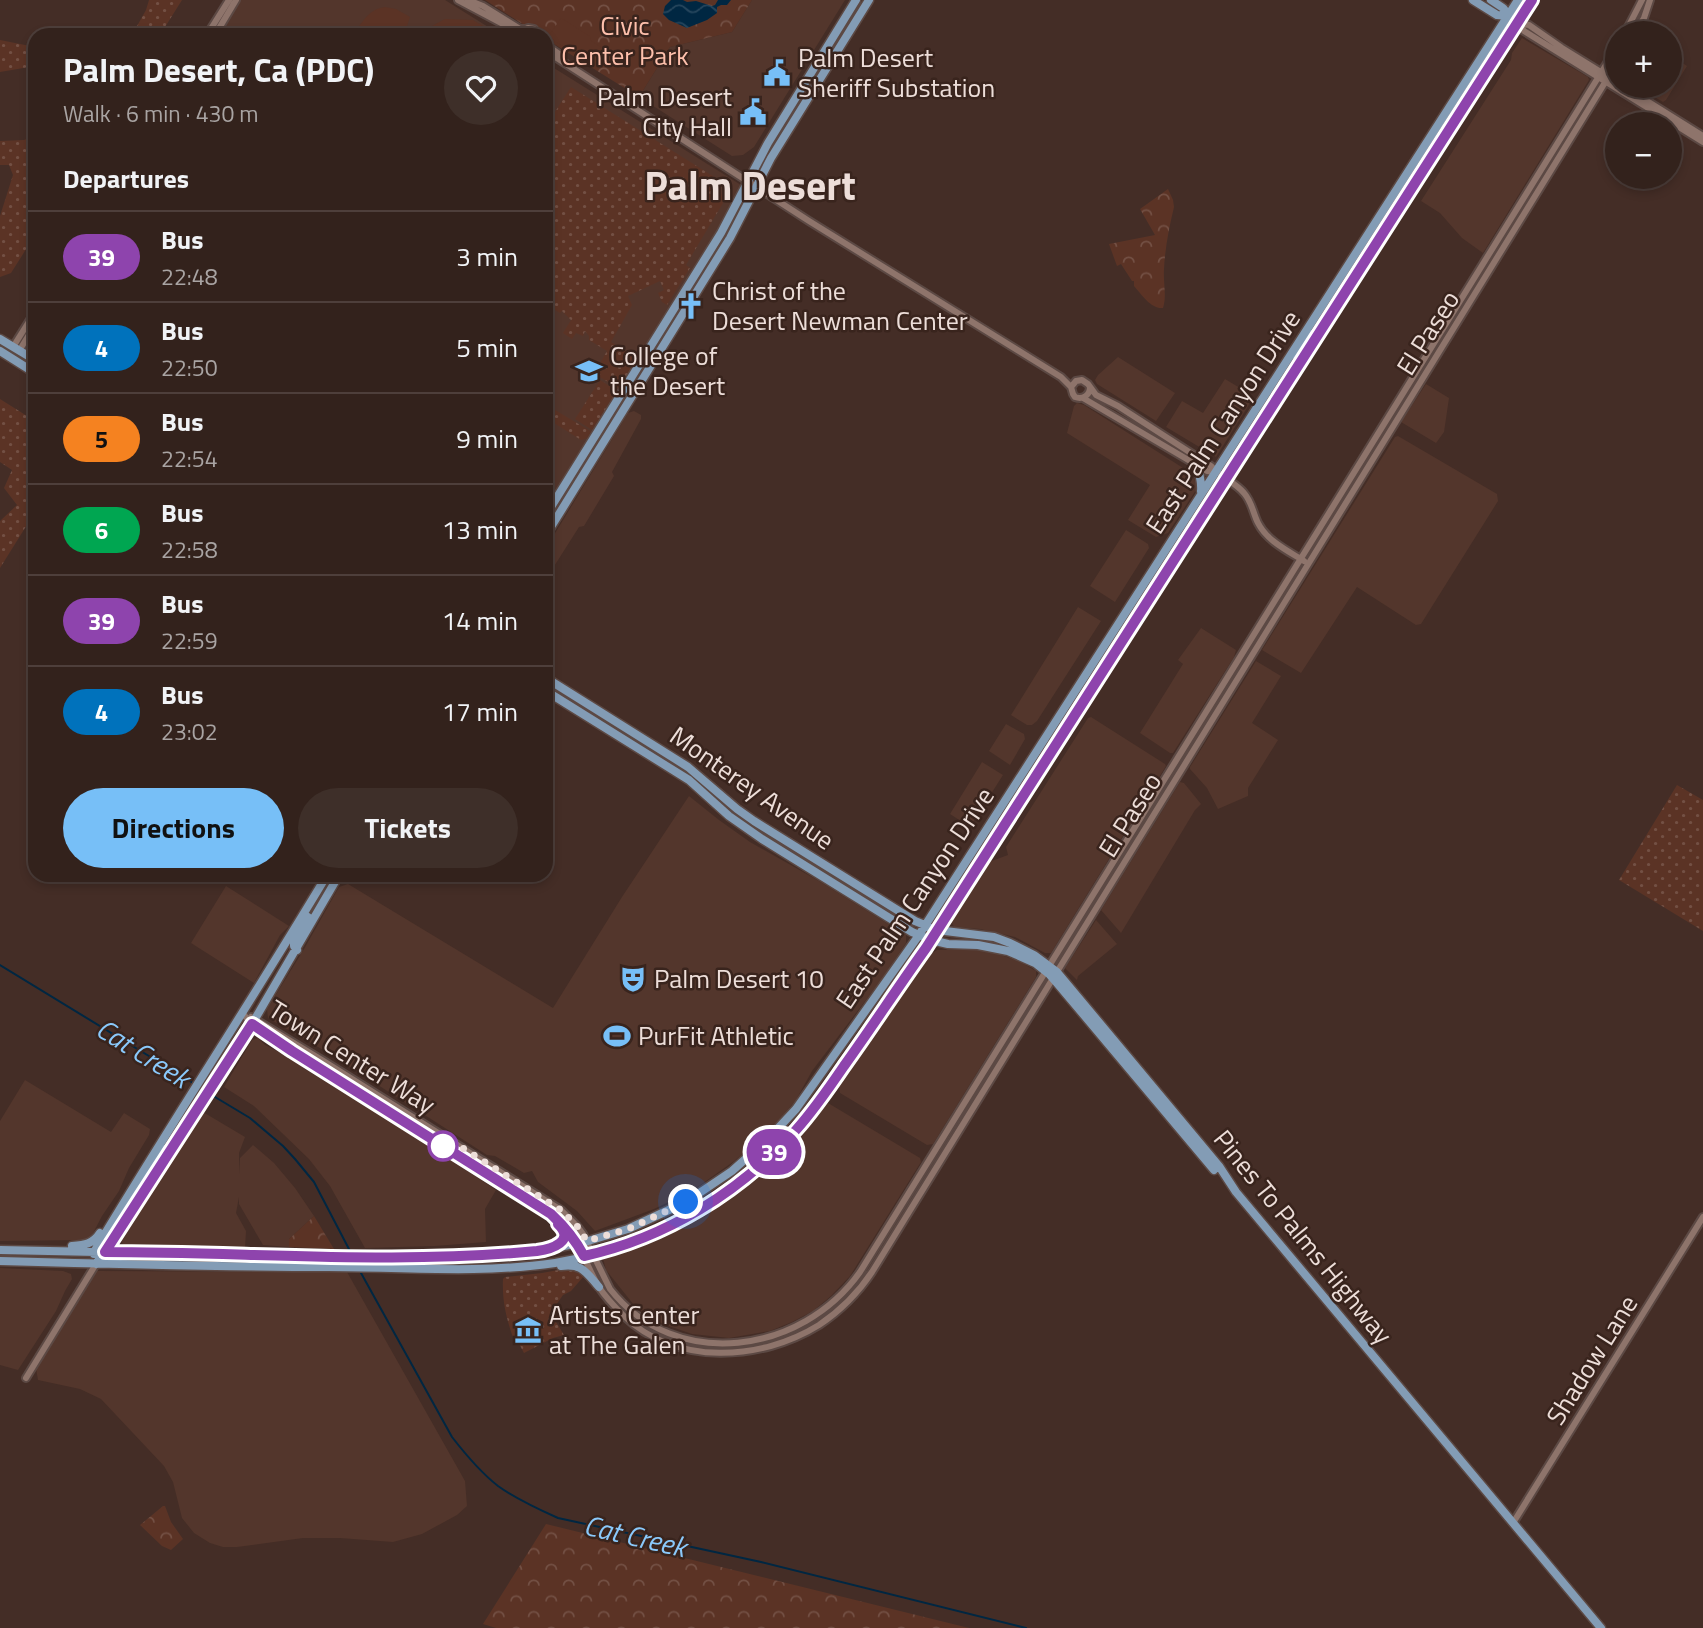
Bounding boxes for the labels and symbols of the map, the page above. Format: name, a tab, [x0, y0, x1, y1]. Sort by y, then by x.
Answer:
park label: Civic Center Park	[561, 6, 689, 75]
place label: Palm Desert Sheriff Substation	[798, 38, 995, 107]
public building icon: Palm Desert Sheriff Substation	[762, 58, 792, 88]
place label: Palm Desert City Hall	[597, 77, 732, 146]
public building icon: Palm Desert City Hall	[738, 97, 768, 127]
district label: Palm Desert	[644, 155, 856, 216]
place label: Christ of the Desert Newman Center	[712, 271, 968, 340]
street label: El Paseo	[1386, 283, 1469, 383]
church icon: Christ of the Desert Newman Center	[676, 291, 706, 321]
street label: East Palm Canyon Drive	[1136, 302, 1310, 541]
place label: College of the Desert	[610, 336, 725, 405]
school or university icon: College of the Desert	[574, 356, 604, 386]
street label: Monterey Avenue	[662, 716, 842, 859]
street label: El Paseo	[1088, 765, 1171, 865]
street label: East Palm Canyon Drive	[826, 779, 1003, 1016]
place label: Palm Desert 10	[654, 959, 824, 998]
theatre icon: Palm Desert 10	[618, 964, 648, 994]
street label: Town Center Way	[261, 990, 443, 1124]
water label: Cat Creek	[88, 1007, 202, 1100]
place label: PurFit Athletic	[638, 1016, 794, 1055]
sports icon: PurFit Athletic	[602, 1021, 632, 1051]
street label: Pines To Palms Highway	[1204, 1121, 1402, 1352]
line badge: 39	[742, 1129, 806, 1175]
unlabelled marker	[428, 1131, 458, 1161]
your location	[668, 1184, 703, 1219]
street label: Shadow Lane	[1536, 1287, 1647, 1432]
place label: Artists Center at The Galen	[549, 1295, 700, 1364]
museum icon: Artists Center at The Galen	[513, 1315, 543, 1345]
water label: Cat Creek	[580, 1503, 694, 1569]

